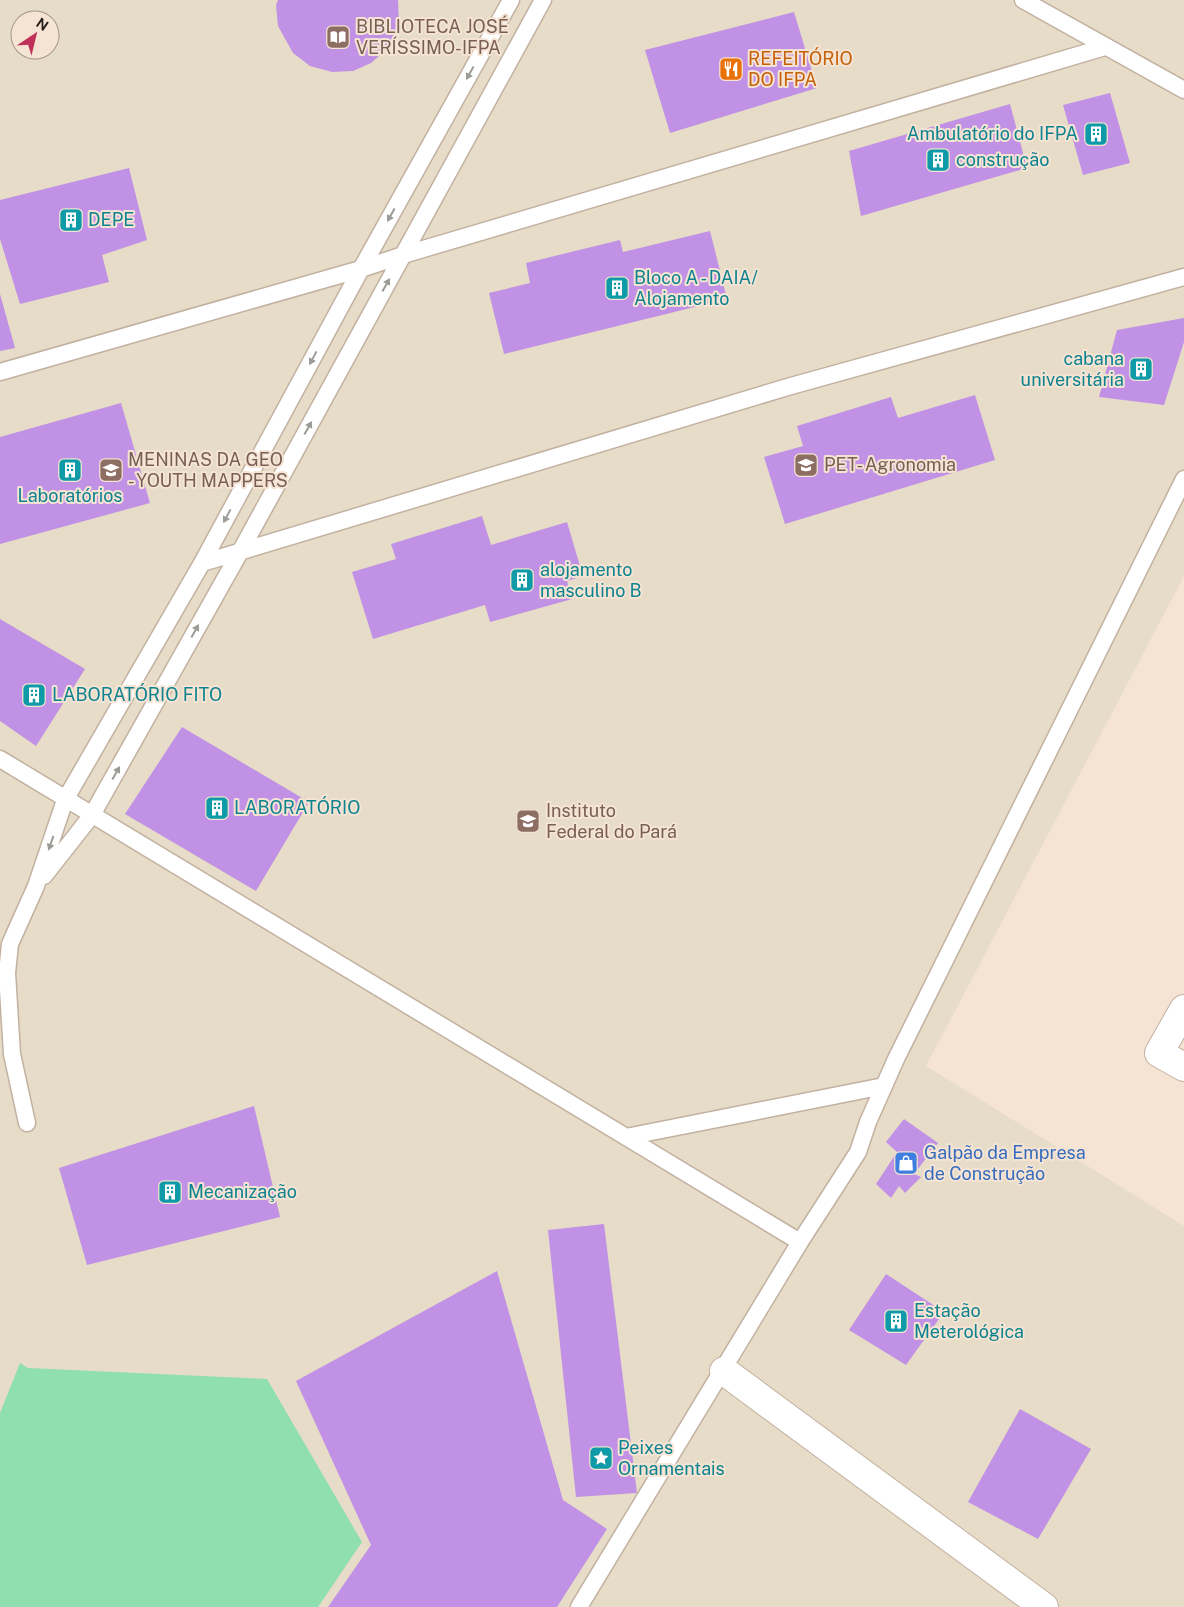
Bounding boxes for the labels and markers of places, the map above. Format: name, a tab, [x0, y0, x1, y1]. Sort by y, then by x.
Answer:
place label: BIBLIOTECA JOSÉ VERÍSSIMO-IFPA	[356, 15, 509, 58]
library icon: BIBLIOTECA JOSÉ VERÍSSIMO-IFPA	[325, 24, 351, 50]
place label: REFEITÓRIO DO IFPA	[748, 47, 853, 90]
restaurant icon: REFEITÓRIO DO IFPA	[718, 56, 744, 82]
building icon: Ambulatório do IFPA	[1083, 121, 1109, 147]
place label: Ambulatório do IFPA	[907, 123, 1078, 144]
building icon: construção	[925, 147, 951, 173]
place label: construção	[956, 149, 1049, 170]
building icon: DEPE	[58, 207, 84, 233]
place label: DEPE	[88, 209, 134, 230]
place label: Bloco A - DAIA/ Alojamento	[634, 267, 758, 309]
building icon: Bloco A - DAIA/ Alojamento	[604, 275, 630, 301]
place label: cabana universitária	[1021, 348, 1124, 390]
building icon: cabana universitária	[1128, 356, 1154, 382]
place label: MENINAS DA GEO - YOUTH MAPPERS	[128, 449, 288, 491]
school or university icon: PET- Agronomia	[793, 452, 819, 478]
place label: PET- Agronomia	[824, 454, 956, 475]
building icon: Laboratórios	[57, 457, 83, 483]
school or university icon: MENINAS DA GEO - YOUTH MAPPERS	[98, 457, 124, 483]
place label: Laboratórios	[18, 485, 122, 506]
place label: alojamento masculino B	[540, 559, 642, 601]
building icon: alojamento masculino B	[509, 567, 535, 593]
building icon: LABORATÓRIO FITO	[21, 682, 47, 708]
place label: LABORATÓRIO FITO	[52, 683, 222, 705]
building icon: LABORATÓRIO	[204, 795, 230, 821]
place label: LABORATÓRIO	[234, 796, 360, 818]
place label: Instituto Federal do Pará	[546, 800, 677, 842]
school or university icon: Instituto Federal do Pará	[515, 808, 541, 834]
place label: Galpão da Empresa de Construção	[924, 1142, 1086, 1184]
shop icon: Galpão da Empresa de Construção	[893, 1150, 919, 1176]
building icon: Mecanização	[157, 1179, 183, 1205]
place label: Mecanização	[188, 1181, 297, 1202]
place label: Estação Meterológica	[914, 1300, 1024, 1342]
building icon: Estação Meterológica	[883, 1308, 909, 1334]
place label: Peixes Ornamentais	[618, 1437, 725, 1479]
place icon: Peixes Ornamentais	[588, 1445, 614, 1471]

